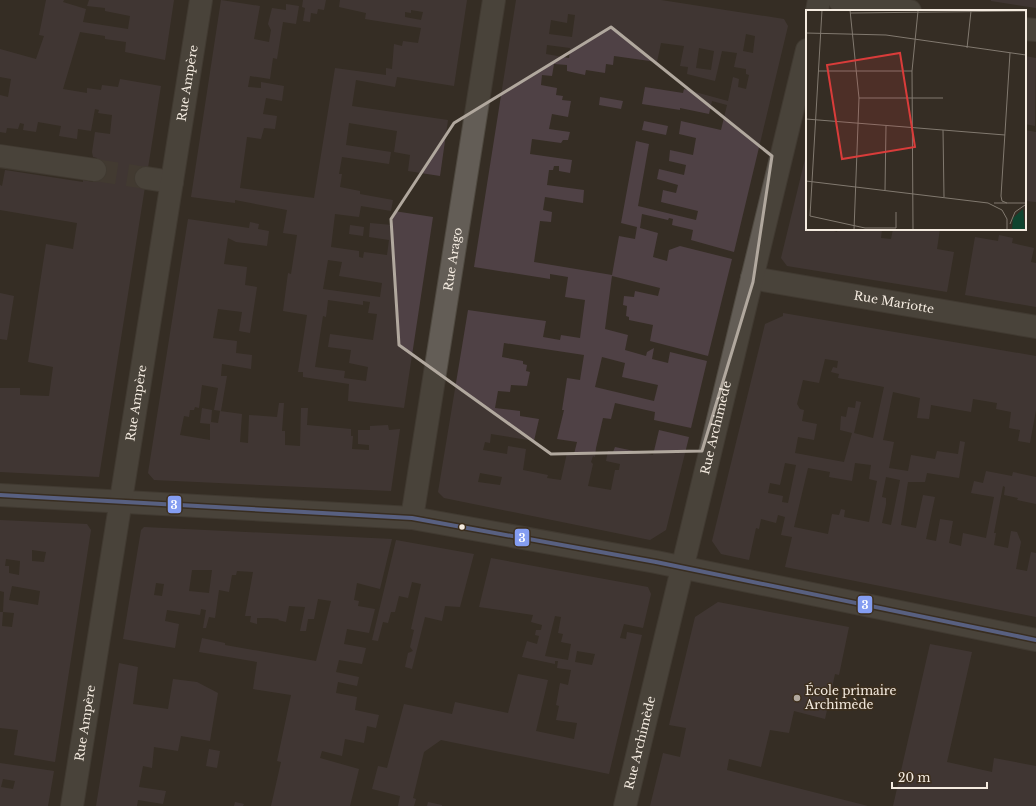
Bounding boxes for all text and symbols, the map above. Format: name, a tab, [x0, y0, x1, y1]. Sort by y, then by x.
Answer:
inset map	[806, 10, 1026, 230]
street label: Rue Ampère	[174, 44, 201, 122]
street label: Rue Arago	[440, 226, 465, 292]
street label: Rue Mariotte	[853, 288, 935, 316]
street label: Rue Ampère	[122, 364, 149, 442]
street label: Rue Archimède	[697, 379, 734, 476]
line badge: 3	[167, 495, 182, 514]
text: 3	[170, 498, 178, 512]
unlabelled marker	[457, 522, 467, 532]
line badge: 3	[514, 528, 530, 547]
text: 3	[518, 531, 526, 545]
line badge: 3	[857, 595, 873, 614]
text: 3	[861, 598, 869, 612]
place label: École primaire Archimède	[804, 682, 896, 712]
street label: Rue Ampère	[71, 684, 98, 762]
marker: École primaire Archimède	[792, 693, 802, 703]
street label: Rue Archimède	[621, 694, 658, 791]
scale bar	[892, 764, 987, 790]
text: 20 m	[898, 770, 930, 785]

